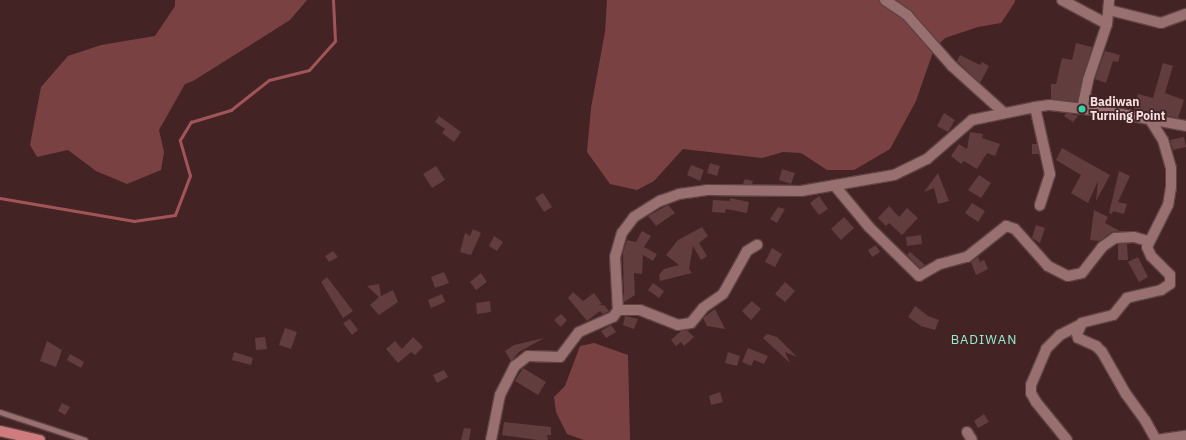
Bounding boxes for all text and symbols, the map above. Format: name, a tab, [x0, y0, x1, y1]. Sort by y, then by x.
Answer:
place label: Badiwan Turning Point	[1090, 95, 1165, 123]
marker: Badiwan Turning Point	[1077, 104, 1087, 114]
district label: BADIWAN	[951, 332, 1017, 348]

